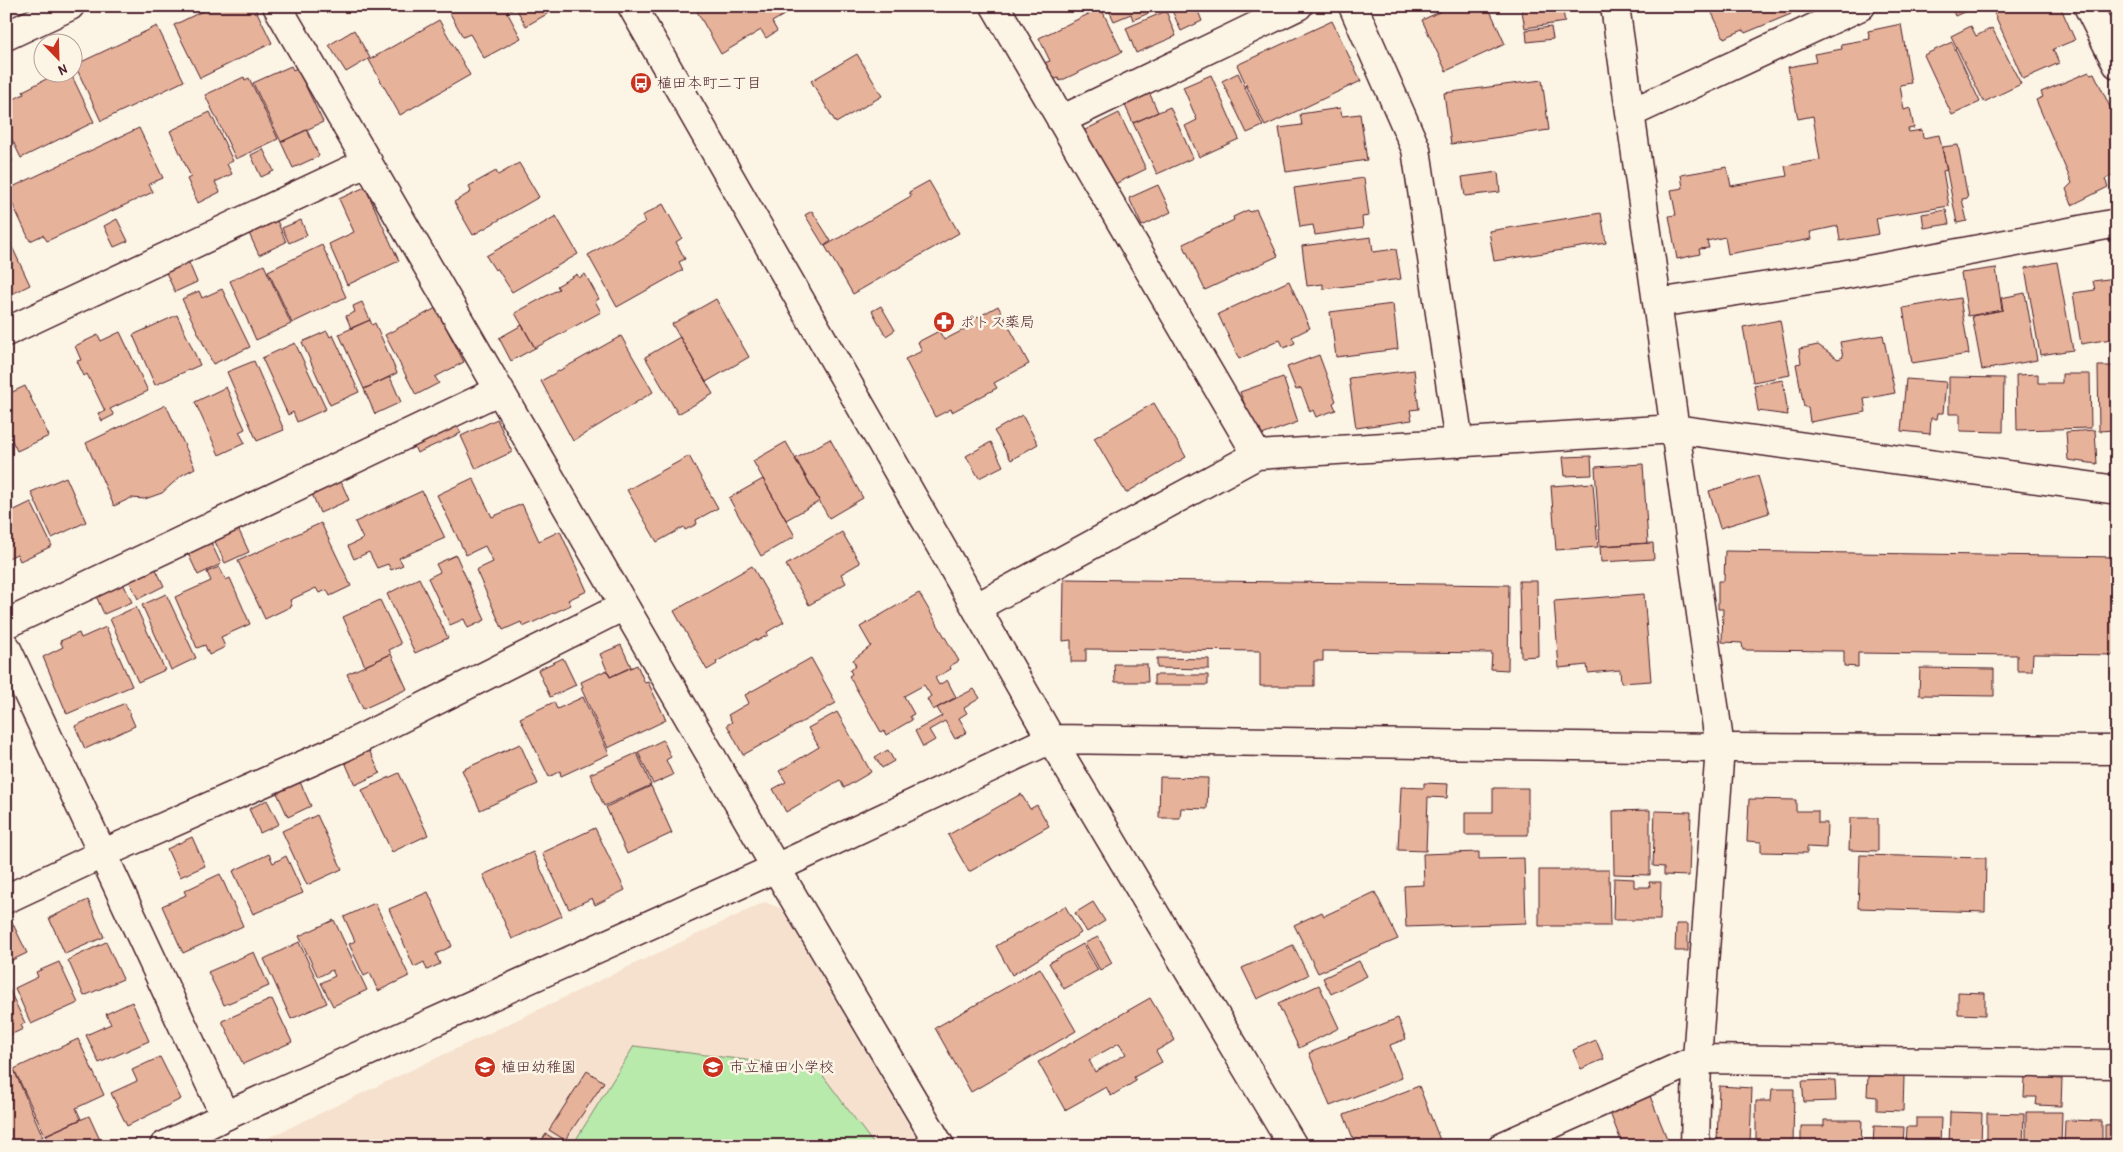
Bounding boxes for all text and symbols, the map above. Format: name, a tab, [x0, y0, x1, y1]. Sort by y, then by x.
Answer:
north arrow	[32, 32, 82, 82]
text: N	[56, 60, 70, 81]
bus stop icon: 植田本町二丁目	[629, 71, 653, 95]
place label: 植田本町二丁目	[657, 72, 762, 93]
pharmacy icon: ポトス薬局	[932, 310, 956, 334]
place label: ポトス薬局	[960, 311, 1035, 332]
school or university icon: 植田幼稚園	[473, 1055, 497, 1079]
school or university icon: 市立植田小学校	[701, 1055, 725, 1079]
place label: 植田幼稚園	[501, 1056, 576, 1077]
place label: 市立植田小学校	[729, 1056, 834, 1077]

